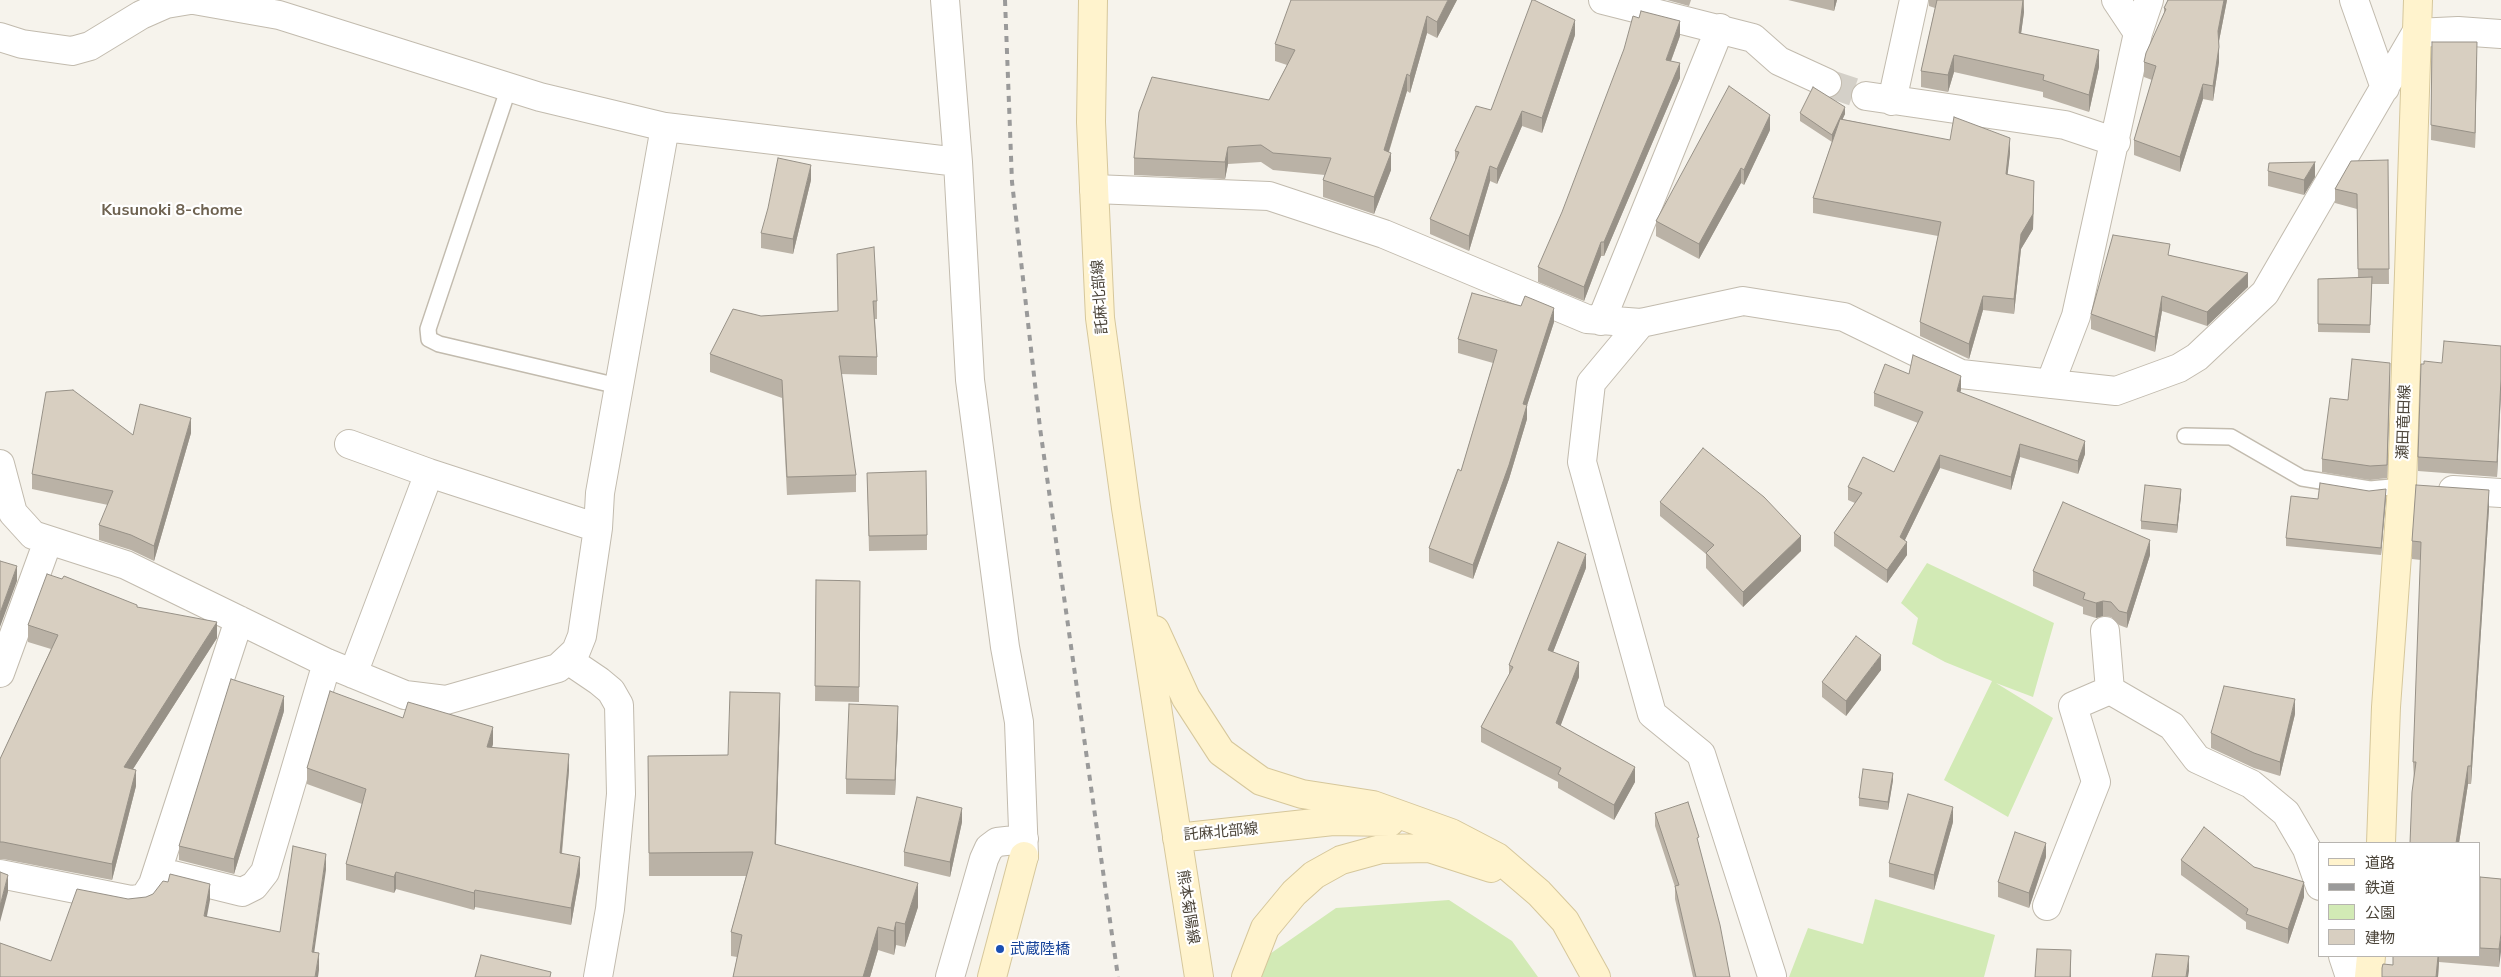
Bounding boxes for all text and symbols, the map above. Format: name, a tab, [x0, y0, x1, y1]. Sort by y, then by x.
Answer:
district label: Kusunoki 8-chome	[101, 200, 243, 220]
street label: 託麻北部線	[1088, 259, 1112, 335]
street label: 瀬田竜田線	[2394, 384, 2414, 460]
street label: 託麻北部線	[1183, 820, 1259, 844]
legend	[2318, 842, 2481, 957]
text: 道路	[2365, 853, 2395, 872]
street label: 熊本菊陽線	[1173, 869, 1203, 945]
text: 鉄道	[2365, 878, 2395, 897]
text: 公園	[2365, 903, 2395, 922]
text: 建物	[2365, 928, 2395, 947]
place label: 武蔵陸橋	[1010, 940, 1070, 958]
marker: 武蔵陸橋	[994, 943, 1006, 955]

